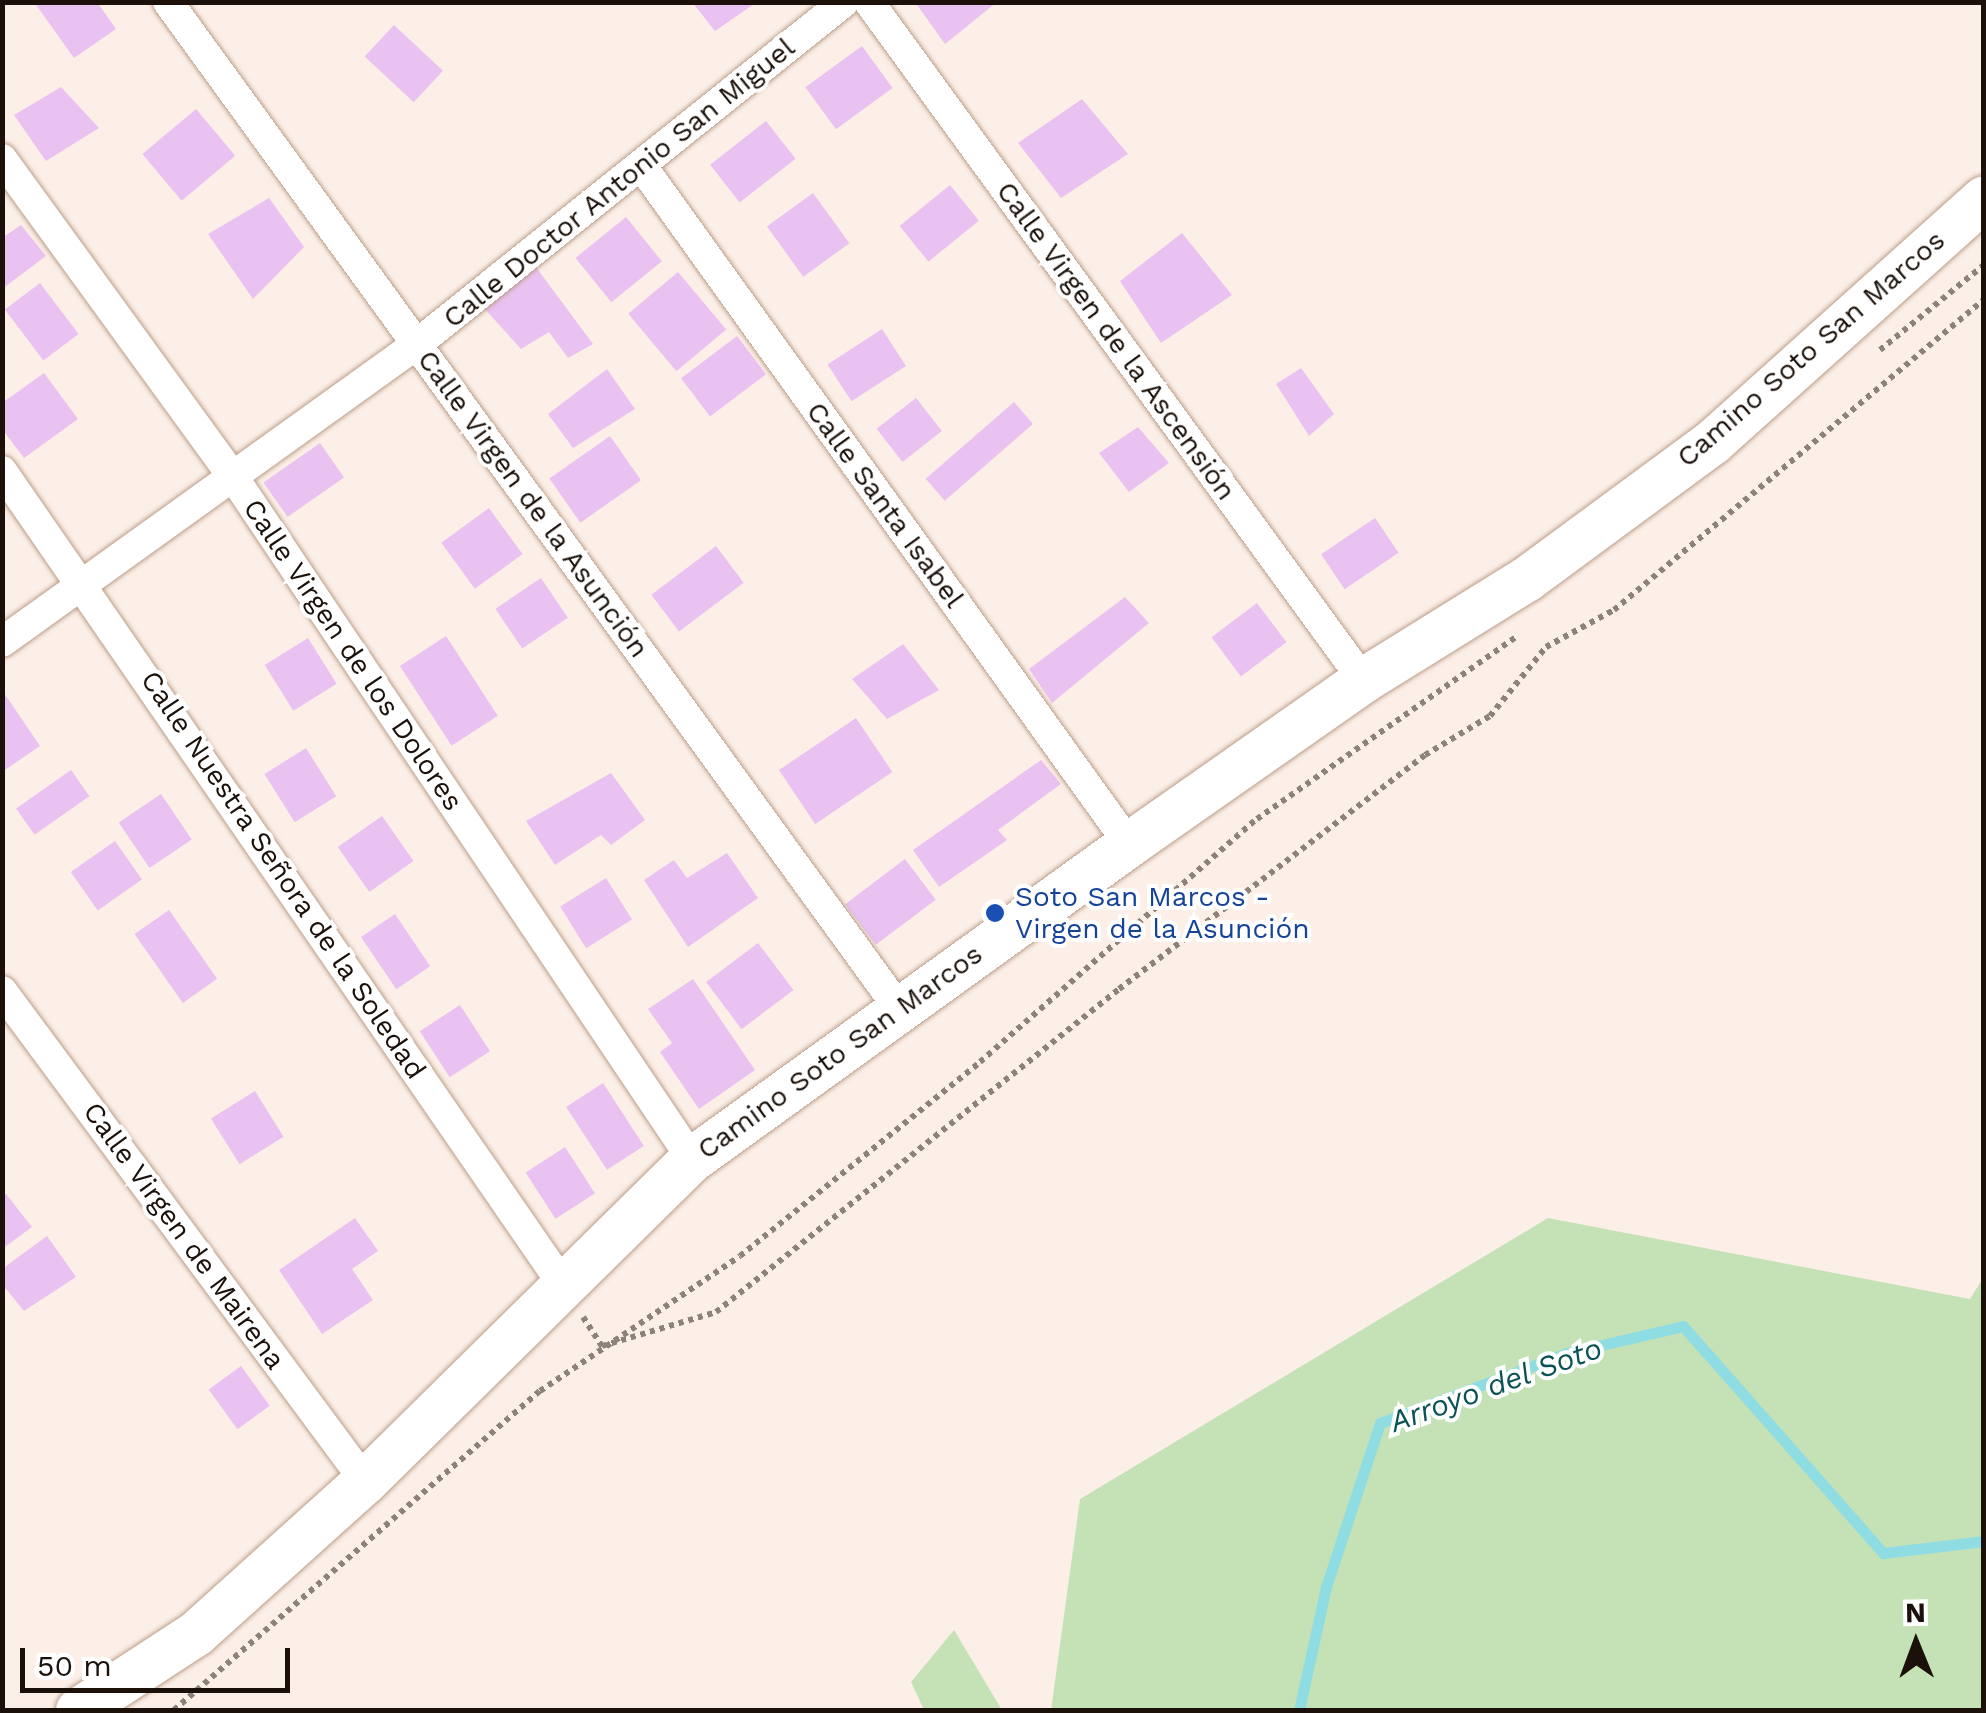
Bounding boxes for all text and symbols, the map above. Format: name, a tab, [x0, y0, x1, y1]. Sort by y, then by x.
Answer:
street label: Calle Doctor Antonio San Miguel	[436, 30, 802, 336]
street label: Calle Virgen de la Ascensión	[988, 174, 1244, 508]
street label: Camino Soto San Marcos	[1670, 224, 1952, 474]
street label: Calle Virgen de la Asunción	[409, 343, 657, 665]
street label: Calle Santa Isabel	[799, 395, 971, 615]
street label: Calle Virgen de los Dolores	[236, 493, 470, 817]
street label: Calle Nuestra Señora de la Soledad	[133, 664, 433, 1086]
place label: Soto San Marcos - Virgen de la Asunción	[1015, 880, 1311, 946]
marker: Soto San Marcos - Virgen de la Asunción	[984, 902, 1006, 924]
street label: Camino Soto San Marcos	[691, 937, 989, 1167]
street label: Calle Virgen de Mairena	[76, 1096, 292, 1376]
water label: Arroyo del Soto	[1385, 1330, 1607, 1440]
north arrow	[1866, 1593, 1966, 1693]
text: N	[1905, 1596, 1926, 1629]
scale bar	[25, 1628, 295, 1690]
text: 50 m	[37, 1648, 112, 1683]

